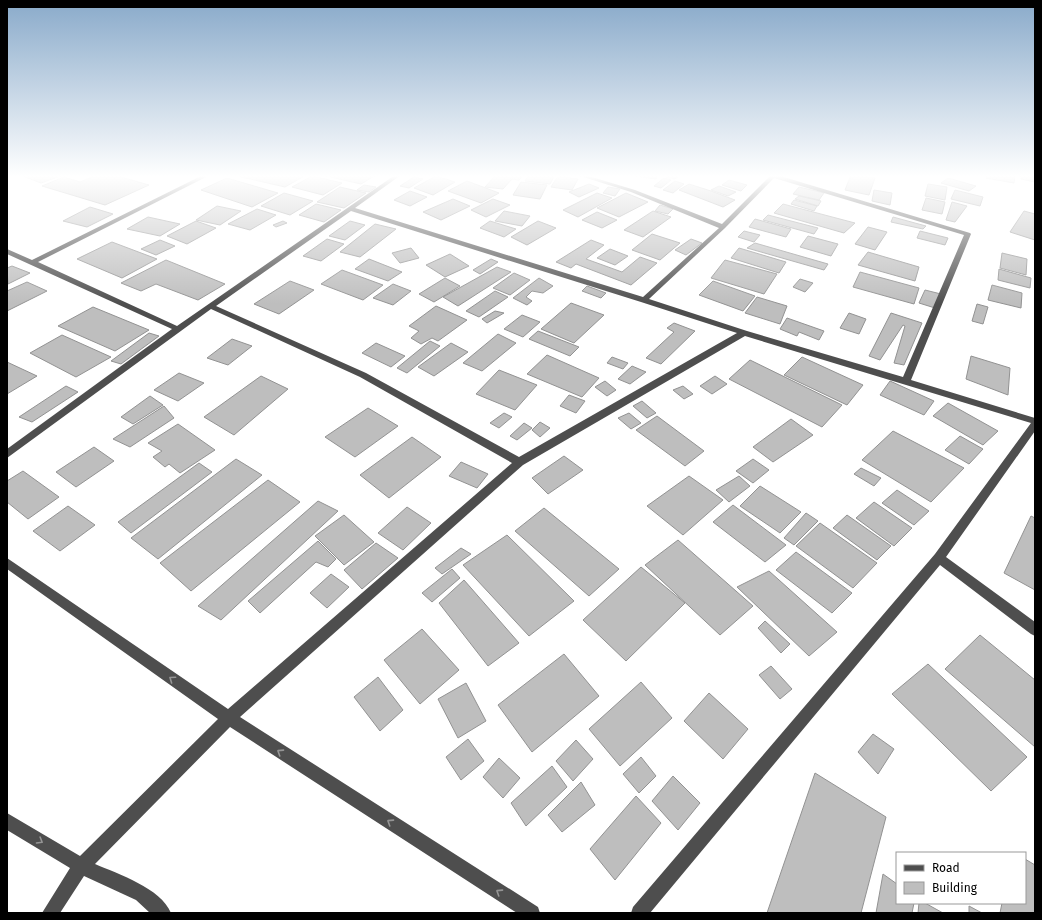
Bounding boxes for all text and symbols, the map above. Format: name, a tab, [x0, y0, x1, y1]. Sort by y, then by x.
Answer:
one-way arrow	[170, 677, 177, 684]
one-way arrow	[277, 749, 284, 756]
one-way arrow	[387, 819, 394, 827]
one-way arrow	[36, 837, 43, 844]
legend	[896, 852, 1026, 904]
text: Road	[932, 861, 960, 875]
text: Building	[932, 881, 978, 895]
one-way arrow	[496, 889, 503, 897]

